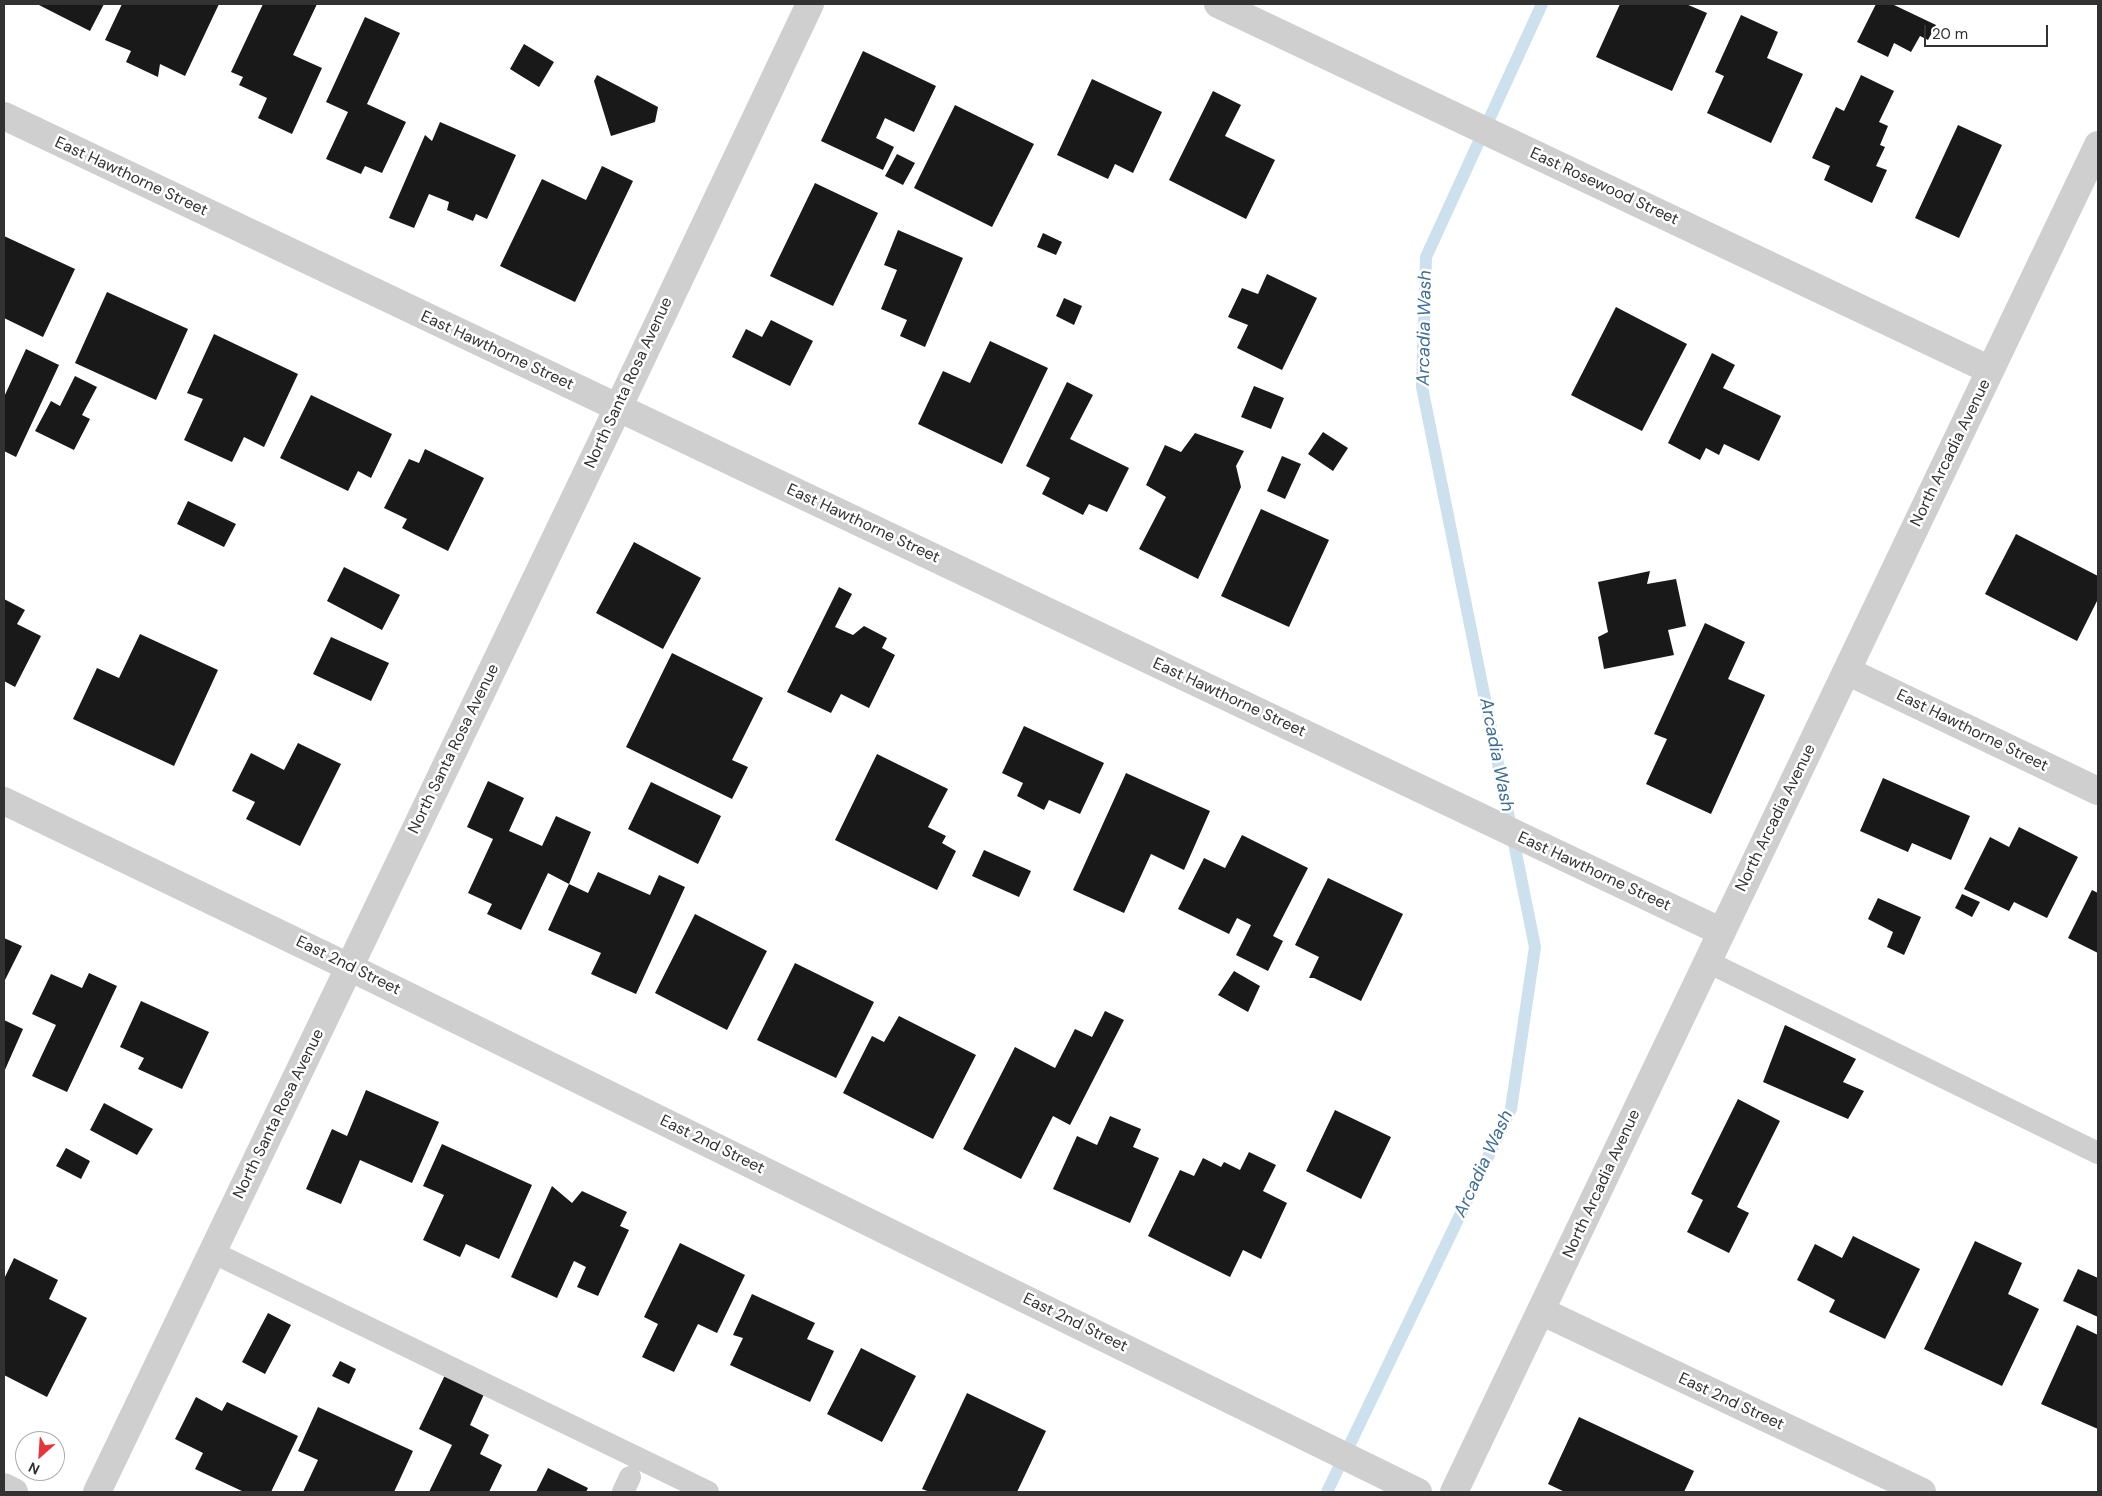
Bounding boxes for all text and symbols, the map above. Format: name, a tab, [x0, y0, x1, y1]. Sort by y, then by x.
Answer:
scale bar	[1927, 15, 2051, 47]
text: 20 m	[1932, 24, 1968, 44]
street label: East Hawthorne Street	[52, 133, 210, 221]
street label: East Rosewood Street	[1527, 144, 1681, 230]
water label: Arcadia Wash	[1413, 270, 1437, 386]
street label: North Santa Rosa Avenue	[581, 294, 677, 472]
street label: East Hawthorne Street	[418, 307, 576, 395]
street label: North Arcadia Avenue	[1907, 376, 1995, 530]
street label: East Hawthorne Street	[784, 480, 942, 568]
street label: East Hawthorne Street	[1150, 654, 1308, 742]
street label: North Santa Rosa Avenue	[405, 661, 503, 837]
street label: East Hawthorne Street	[1893, 686, 2051, 776]
water label: Arcadia Wash	[1474, 696, 1518, 814]
street label: North Arcadia Avenue	[1732, 741, 1820, 895]
street label: East Hawthorne Street	[1515, 828, 1673, 916]
street label: East 2nd Street	[293, 932, 403, 1000]
street label: North Santa Rosa Avenue	[230, 1026, 328, 1202]
water label: Arcadia Wash	[1450, 1107, 1518, 1221]
street label: North Arcadia Avenue	[1559, 1107, 1645, 1261]
street label: East 2nd Street	[657, 1111, 767, 1179]
street label: East 2nd Street	[1020, 1289, 1130, 1357]
street label: East 2nd Street	[1675, 1369, 1787, 1435]
north arrow	[15, 1431, 65, 1481]
text: N	[25, 1458, 42, 1479]

